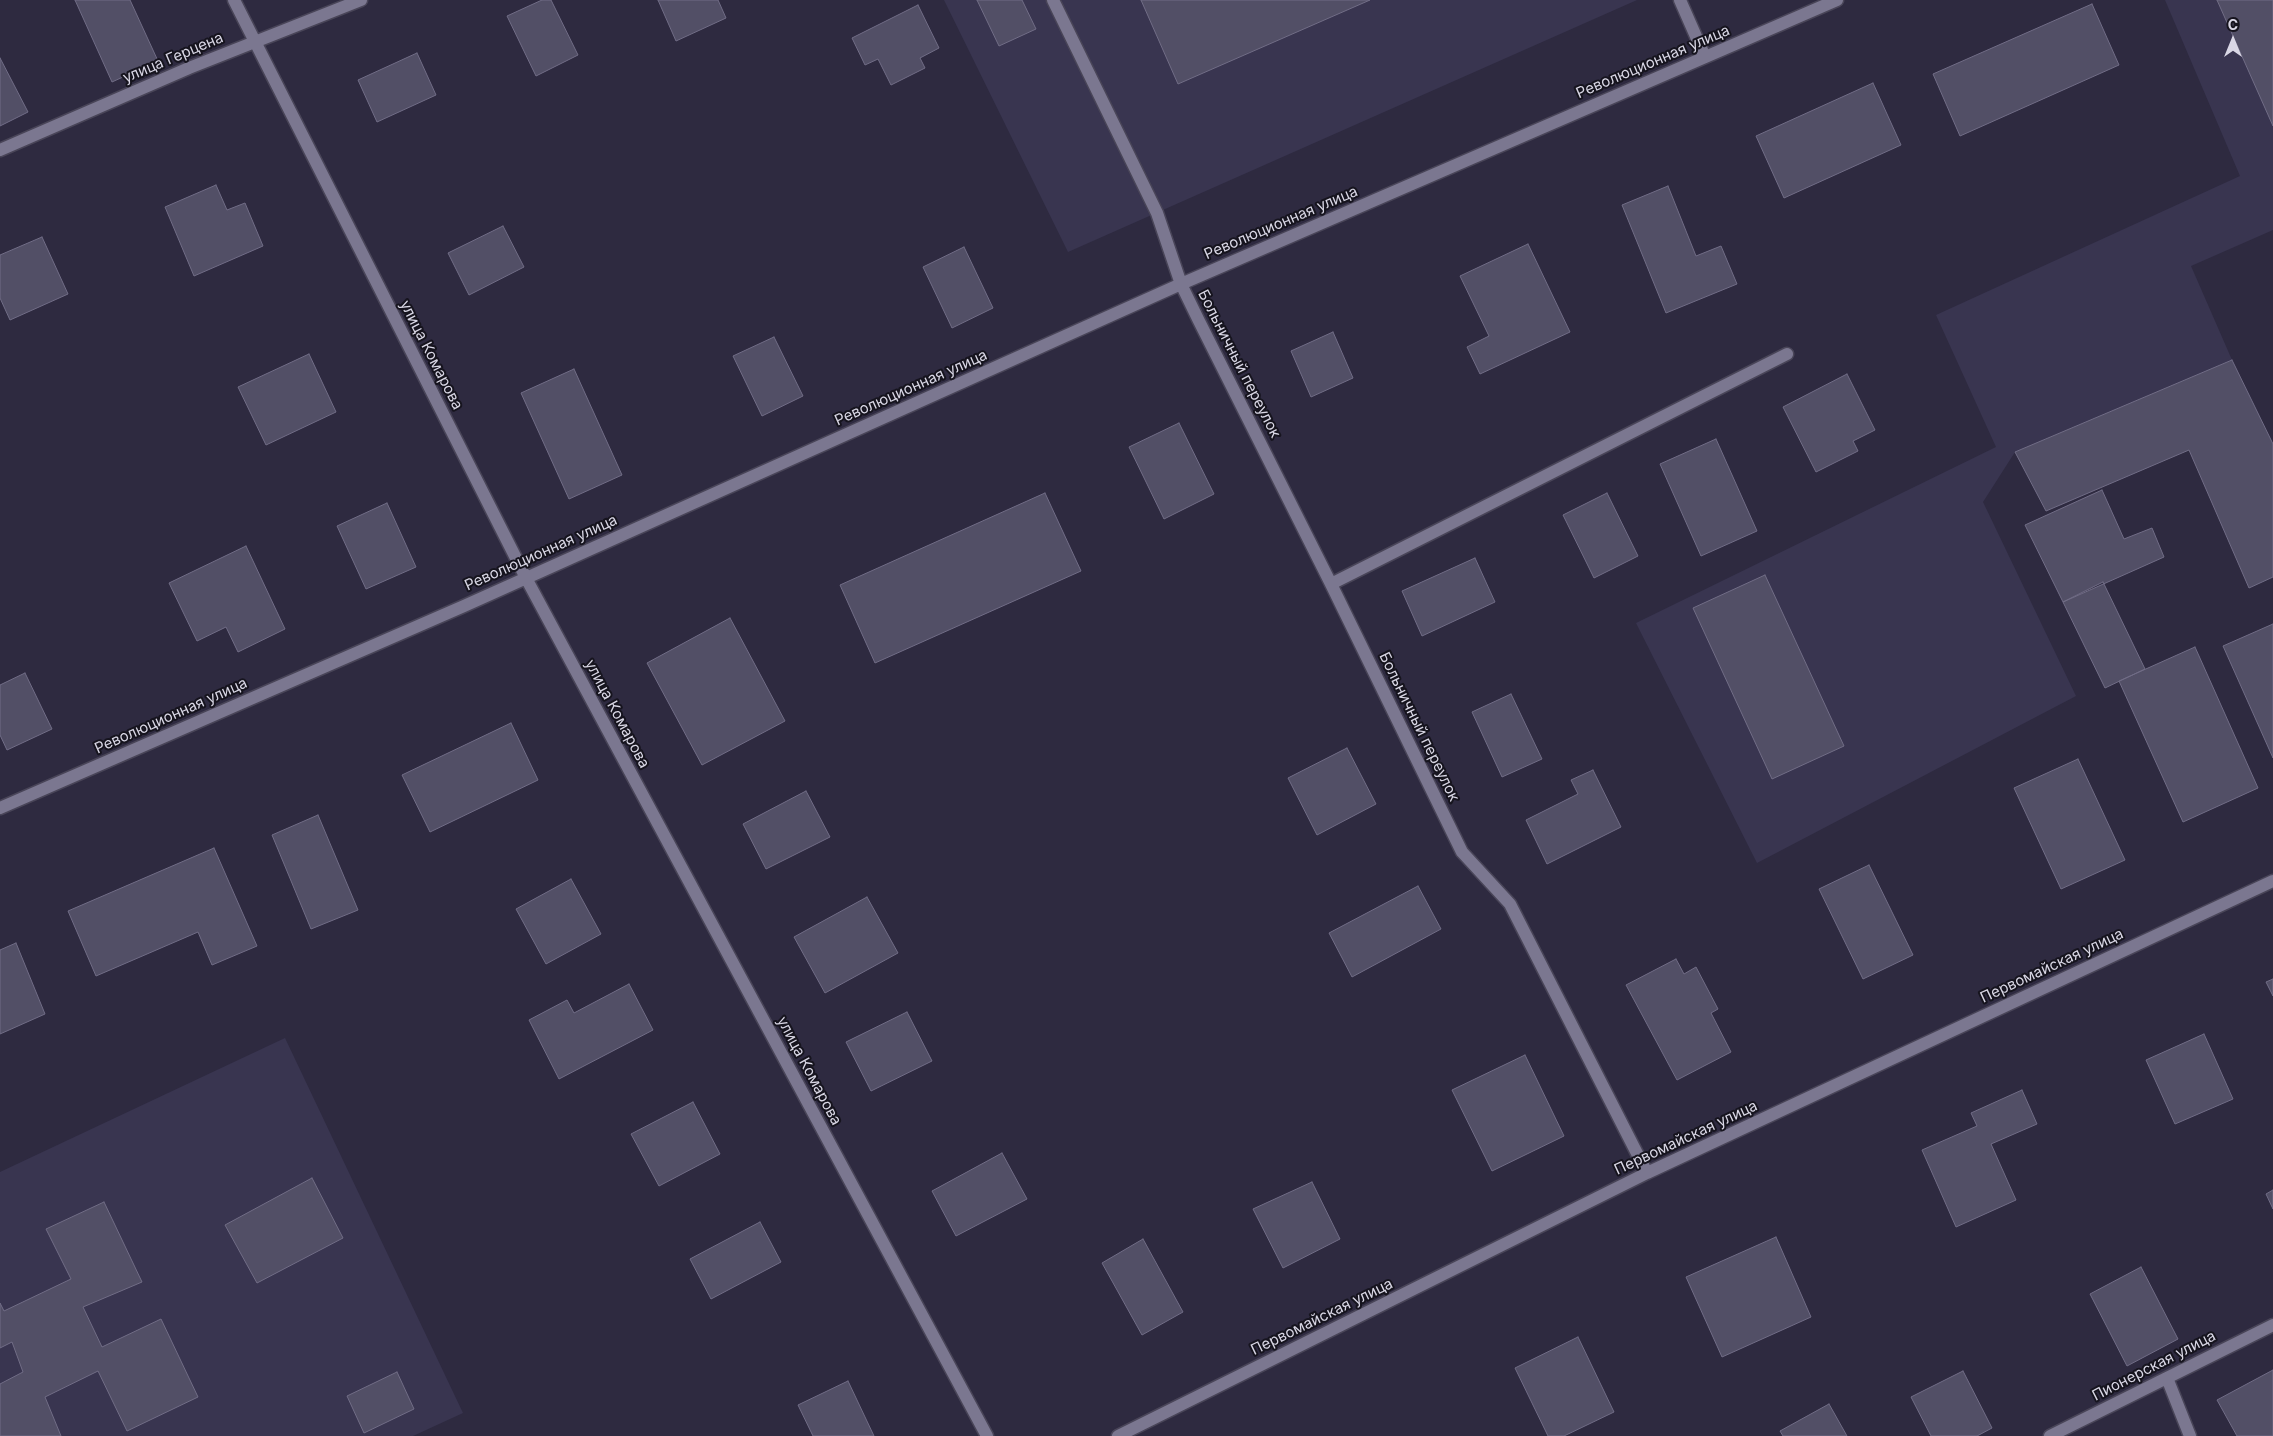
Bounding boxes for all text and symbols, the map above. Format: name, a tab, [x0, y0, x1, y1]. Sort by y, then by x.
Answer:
north arrow	[2208, 15, 2258, 65]
text: С	[2228, 16, 2238, 33]
street label: Революционная улица	[1573, 21, 1733, 103]
street label: улица Герцена	[120, 29, 226, 87]
street label: Революционная улица	[1201, 182, 1361, 264]
street label: Больничный переулок	[1194, 287, 1284, 441]
street label: улица Комарова	[396, 297, 466, 413]
street label: Революционная улица	[832, 346, 990, 430]
street label: Революционная улица	[462, 511, 620, 595]
street label: Больничный переулок	[1375, 649, 1463, 805]
street label: улица Комарова	[581, 657, 653, 771]
street label: Революционная улица	[92, 674, 250, 758]
street label: Первомайская улица	[1978, 925, 2126, 1007]
street label: улица Комарова	[773, 1014, 845, 1128]
street label: Первомайская улица	[1612, 1097, 1760, 1179]
street label: Первомайская улица	[1248, 1275, 1396, 1359]
street label: Пионерская улица	[2089, 1327, 2219, 1405]

